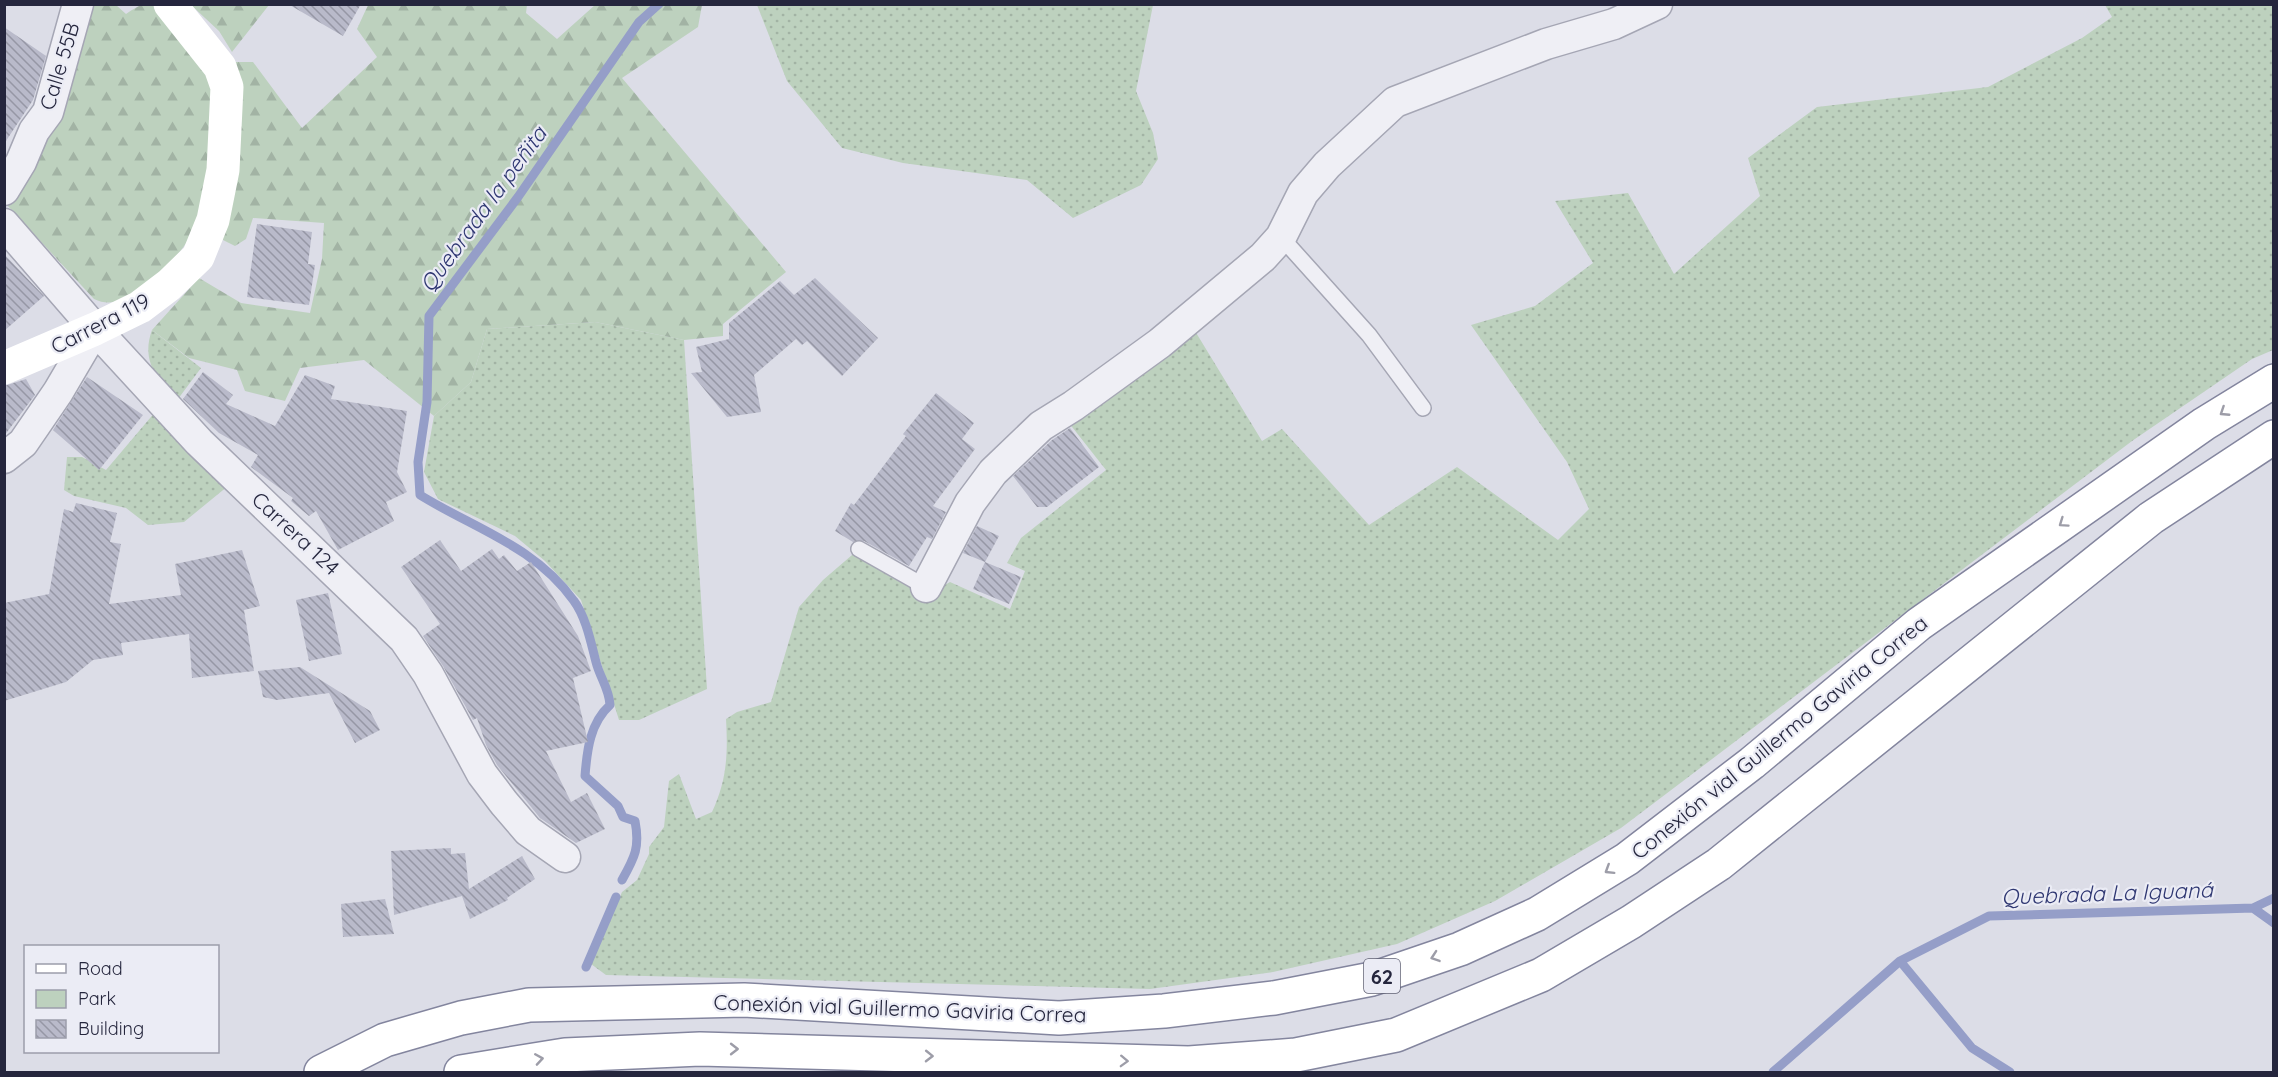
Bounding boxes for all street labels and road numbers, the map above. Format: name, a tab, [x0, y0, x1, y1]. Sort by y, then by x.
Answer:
street label: Calle 55B	[33, 19, 85, 113]
street label: Carrera 119	[46, 287, 154, 359]
street label: Carrera 124	[247, 486, 345, 580]
street label: Conexión vial Guillermo Gaviria Correa	[1626, 609, 1932, 865]
road number: 62	[1364, 959, 1400, 993]
street label: Conexión vial Guillermo Gaviria Correa	[713, 988, 1087, 1028]

